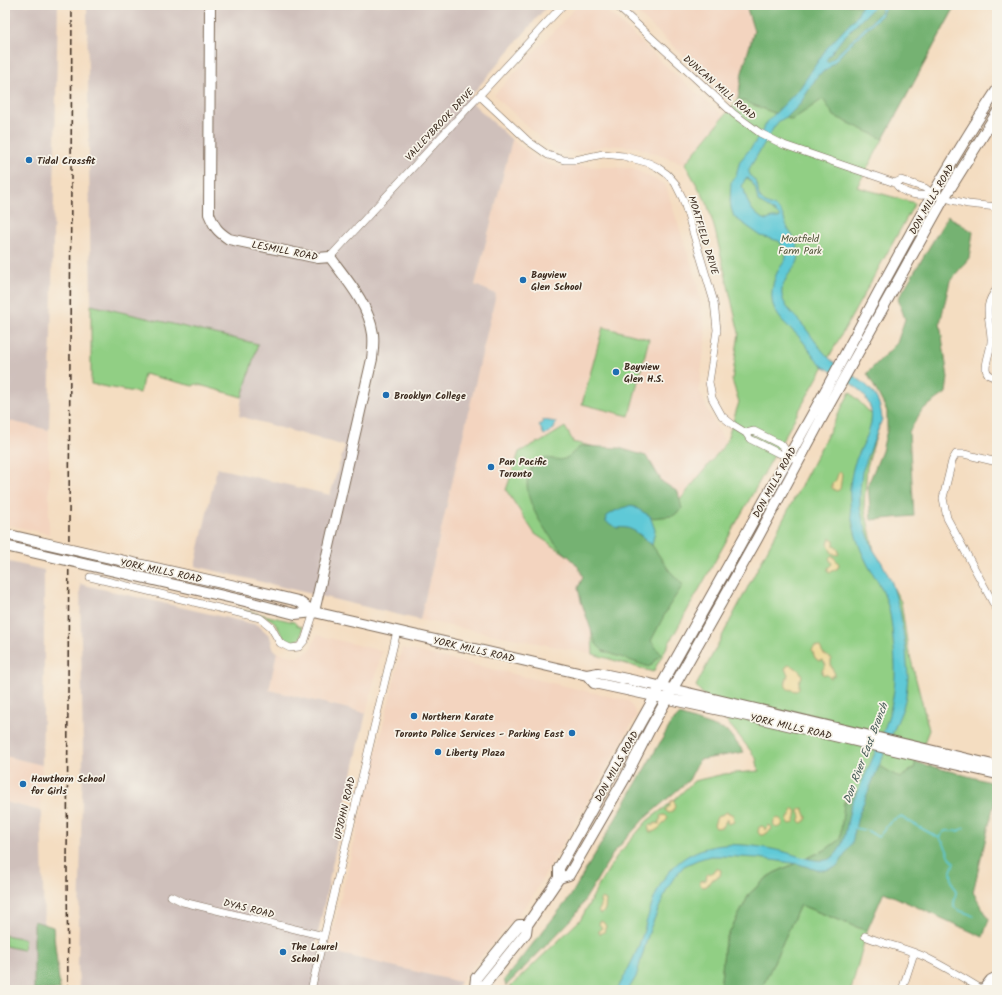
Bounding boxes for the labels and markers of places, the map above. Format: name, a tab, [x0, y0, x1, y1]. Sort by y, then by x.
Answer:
place label: Tidal Crossfit	[37, 153, 96, 169]
marker: Tidal Crossfit	[24, 155, 34, 165]
place label: Bayview Glen School	[531, 267, 582, 295]
marker: Bayview Glen School	[518, 275, 528, 285]
place label: Bayview Glen H.S.	[624, 359, 664, 387]
marker: Bayview Glen H.S.	[611, 367, 621, 377]
place label: Brooklyn College	[394, 388, 466, 404]
marker: Brooklyn College	[381, 390, 391, 400]
place label: Pan Pacific Toronto	[499, 454, 547, 482]
marker: Pan Pacific Toronto	[486, 462, 496, 472]
place label: Northern Karate	[422, 709, 494, 725]
marker: Northern Karate	[409, 711, 419, 721]
place label: Toronto Police Services - Parking East	[394, 726, 564, 742]
marker: Toronto Police Services - Parking East	[567, 728, 577, 738]
place label: Liberty Plaza	[446, 745, 505, 761]
marker: Liberty Plaza	[433, 747, 443, 757]
place label: Hawthorn School for Girls	[31, 771, 106, 799]
marker: Hawthorn School for Girls	[18, 779, 28, 789]
place label: The Laurel School	[291, 939, 338, 967]
marker: The Laurel School	[278, 947, 288, 957]

